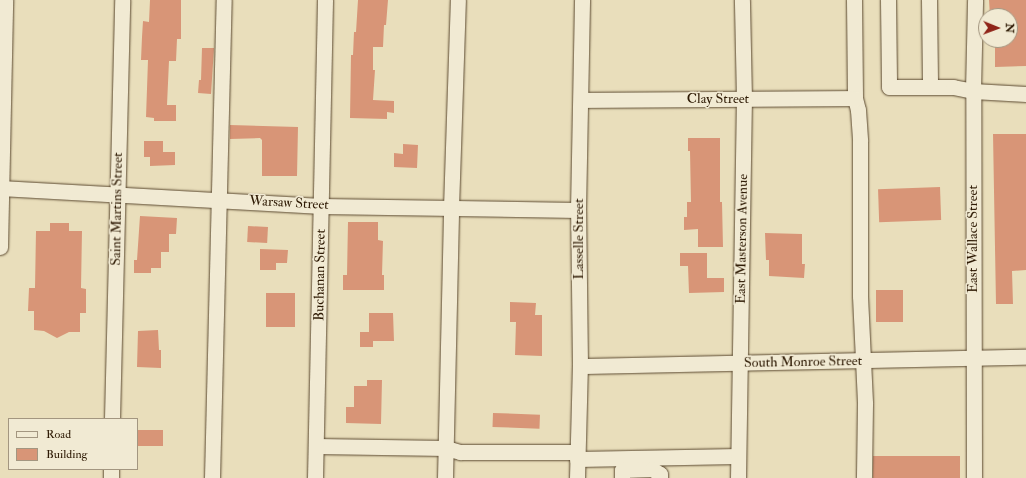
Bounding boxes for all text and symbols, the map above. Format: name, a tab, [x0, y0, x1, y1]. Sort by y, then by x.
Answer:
north arrow	[978, 8, 1018, 48]
text: N	[1003, 23, 1016, 33]
street label: Clay Street	[687, 91, 749, 107]
street label: Saint Martins Street	[108, 152, 126, 266]
street label: East Masterson Avenue	[732, 174, 752, 304]
street label: East Wallace Street	[965, 185, 981, 293]
street label: Warsaw Street	[249, 193, 329, 213]
street label: Lasselle Street	[571, 198, 587, 280]
street label: Buchanan Street	[311, 229, 329, 321]
street label: South Monroe Street	[744, 353, 862, 371]
legend	[8, 418, 138, 470]
text: Road	[46, 427, 71, 442]
text: Building	[46, 447, 87, 462]

